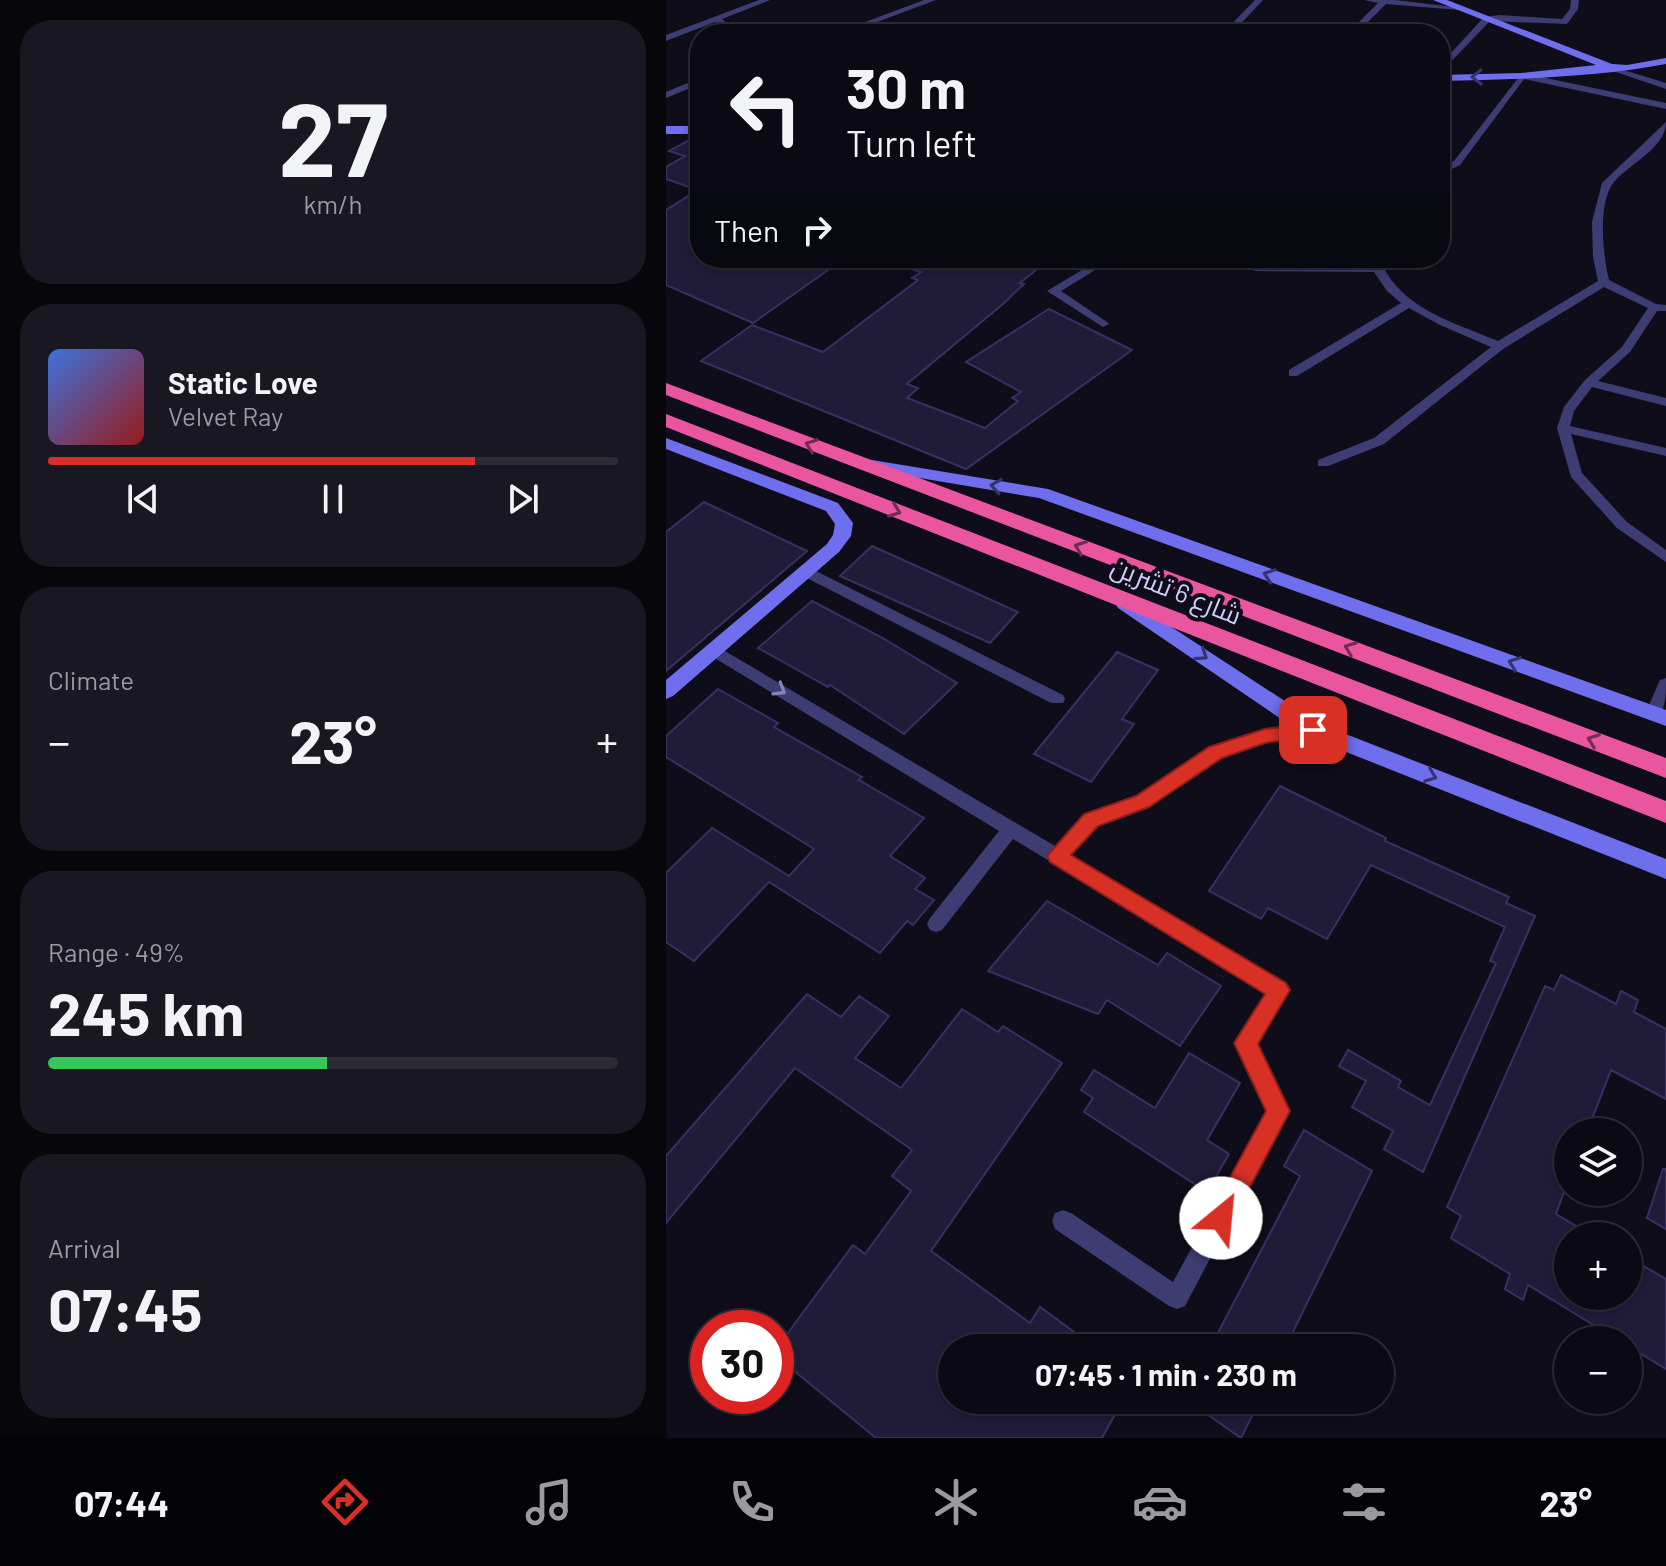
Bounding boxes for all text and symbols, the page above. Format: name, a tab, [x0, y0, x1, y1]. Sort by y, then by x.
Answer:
text: 30 m	[846, 53, 966, 120]
icon: left	[714, 56, 818, 160]
one-way arrow	[1470, 68, 1483, 86]
text: 27	[278, 73, 388, 198]
text: Turn left	[846, 121, 977, 164]
text: km/h	[304, 188, 362, 219]
icon: right	[795, 208, 839, 252]
text: Then	[714, 212, 779, 248]
text: Static Love	[168, 364, 318, 400]
text: Velvet Ray	[168, 400, 283, 431]
one-way arrow	[805, 438, 819, 455]
icon: previous	[121, 477, 165, 521]
icon: pause	[311, 477, 355, 521]
icon: next	[501, 477, 545, 521]
one-way arrow	[989, 478, 1003, 495]
one-way arrow	[887, 501, 901, 518]
one-way arrow	[1074, 540, 1088, 557]
street label: شارع 6 تشرين	[1106, 549, 1246, 633]
one-way arrow	[1263, 569, 1277, 585]
one-way arrow	[1344, 641, 1358, 658]
one-way arrow	[1193, 645, 1208, 660]
one-way arrow	[1507, 657, 1521, 673]
text: Climate	[48, 664, 134, 695]
one-way arrow	[771, 681, 786, 696]
pin	[1279, 696, 1347, 764]
text: 23°	[289, 704, 377, 776]
icon: arrive	[1291, 708, 1335, 752]
text: −	[48, 714, 70, 767]
text: +	[596, 714, 618, 767]
one-way arrow	[1587, 733, 1601, 750]
one-way arrow	[1423, 766, 1437, 783]
text: Range · 49%	[48, 936, 185, 967]
text: 245 km	[48, 976, 244, 1048]
map controls	[1554, 1118, 1642, 1414]
button: layers	[1554, 1118, 1642, 1206]
position arrow	[1179, 1176, 1263, 1260]
button: +	[1554, 1222, 1642, 1310]
text: Arrival	[48, 1232, 121, 1263]
text: 07:45	[48, 1272, 202, 1344]
speed limit sign: 30	[690, 1310, 794, 1414]
button: −	[1554, 1326, 1642, 1414]
text: 07:45 · 1 min · 230 m	[1035, 1356, 1297, 1392]
icon: directions	[317, 1474, 373, 1530]
icon: music	[521, 1474, 577, 1530]
icon: phone	[724, 1474, 780, 1530]
icon: climate	[928, 1474, 984, 1530]
icon: car	[1132, 1474, 1188, 1530]
icon: filters	[1336, 1474, 1392, 1530]
text: 07:44	[74, 1481, 169, 1524]
text: 23°	[1539, 1481, 1592, 1524]

